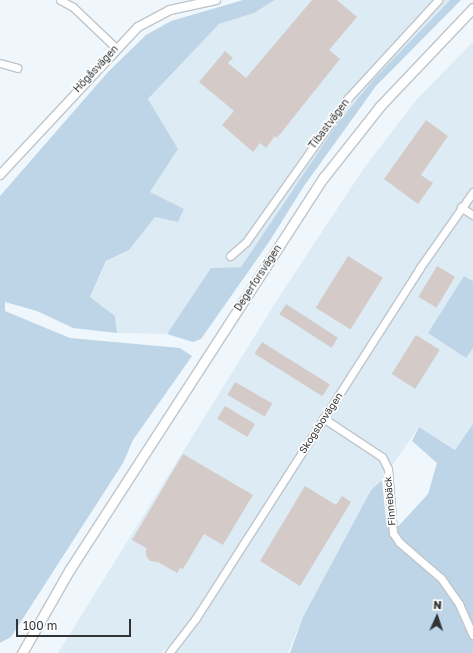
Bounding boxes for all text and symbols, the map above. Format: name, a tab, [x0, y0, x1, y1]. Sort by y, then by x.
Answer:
street label: Högåsvägen	[71, 43, 121, 95]
street label: Tibastvägen	[306, 97, 352, 151]
street label: Degerforsvägen	[232, 243, 284, 313]
street label: Skogsbovägen	[297, 390, 345, 456]
street label: Finnebäck	[382, 476, 398, 526]
north arrow	[417, 597, 457, 637]
text: N	[433, 598, 442, 611]
scale bar	[18, 611, 133, 637]
text: 100 m	[23, 618, 57, 633]

